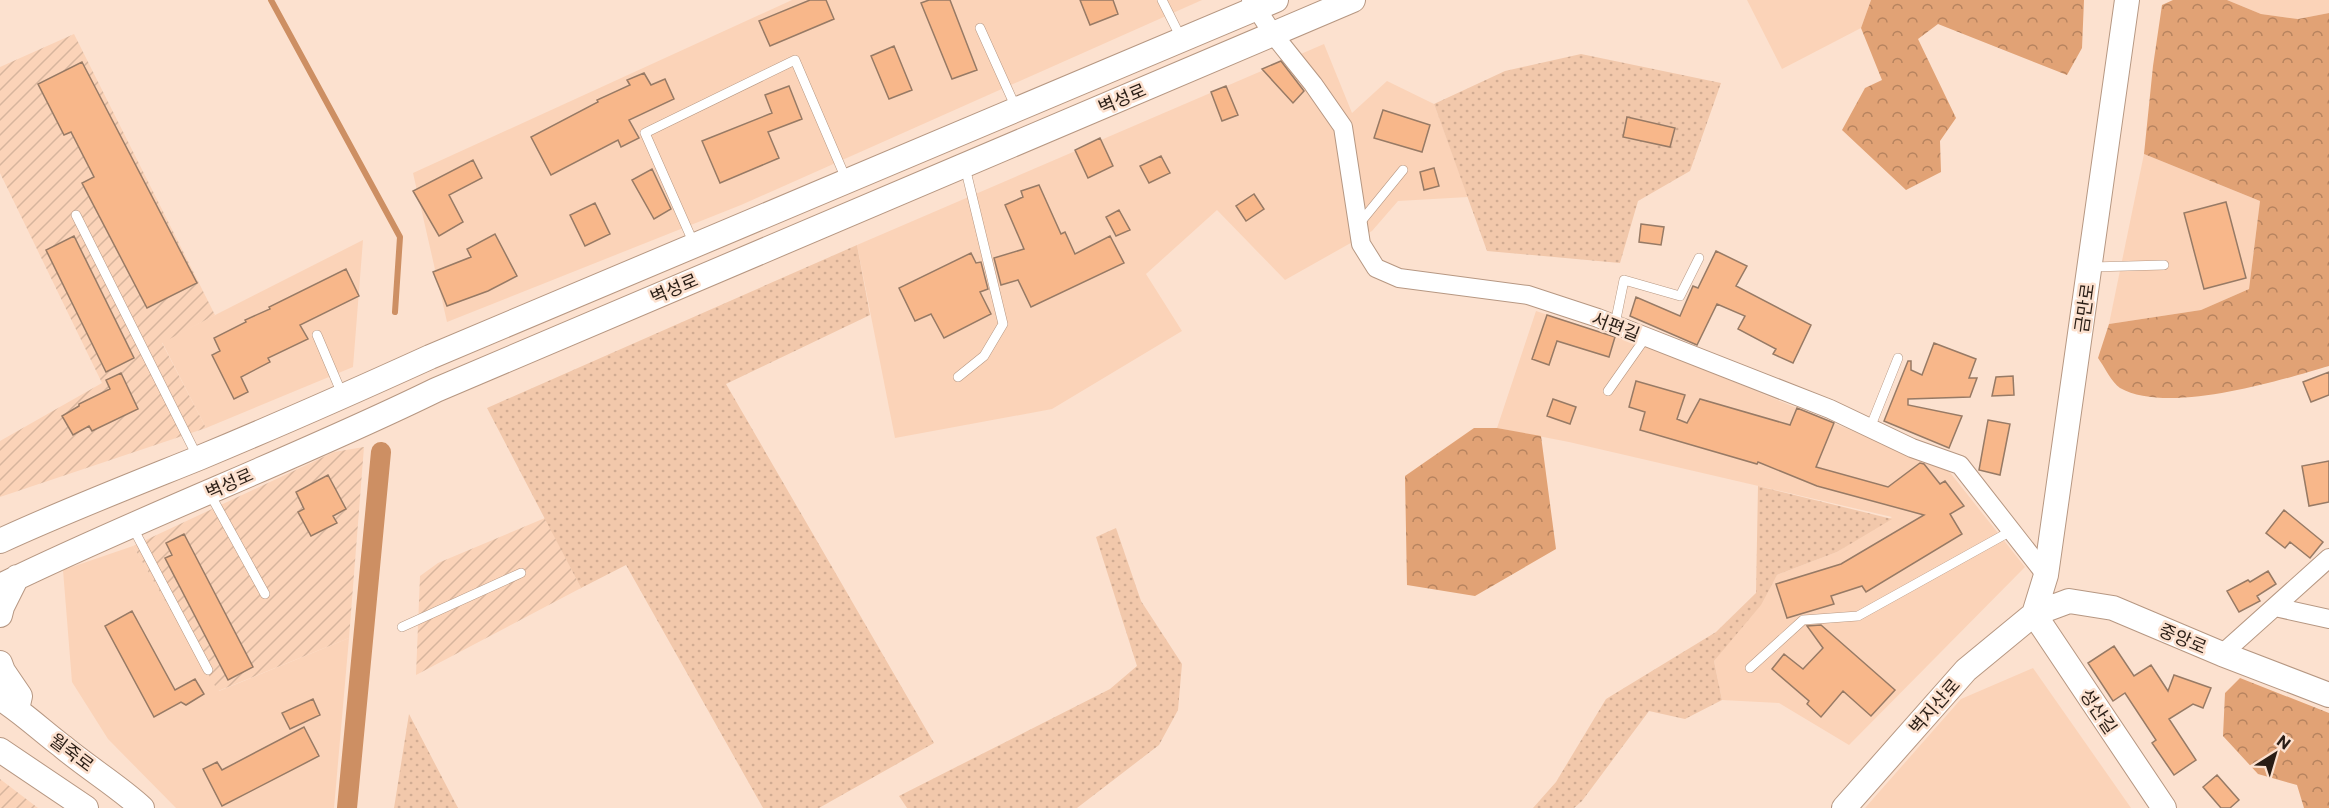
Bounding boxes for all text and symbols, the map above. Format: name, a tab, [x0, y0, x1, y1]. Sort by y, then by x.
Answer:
street label: 벽성로	[1095, 78, 1149, 118]
street label: 벽성로	[647, 268, 701, 308]
street label: 금만로	[2070, 282, 2098, 334]
street label: 서편길	[1589, 307, 1643, 345]
street label: 벽성로	[202, 463, 256, 503]
street label: 중앙로	[2156, 618, 2210, 658]
street label: 벽지산로	[1904, 674, 1964, 738]
street label: 성산길	[2076, 684, 2122, 738]
north arrow	[2245, 724, 2305, 784]
street label: 월죽로	[46, 728, 98, 776]
text: N	[2274, 730, 2295, 753]

